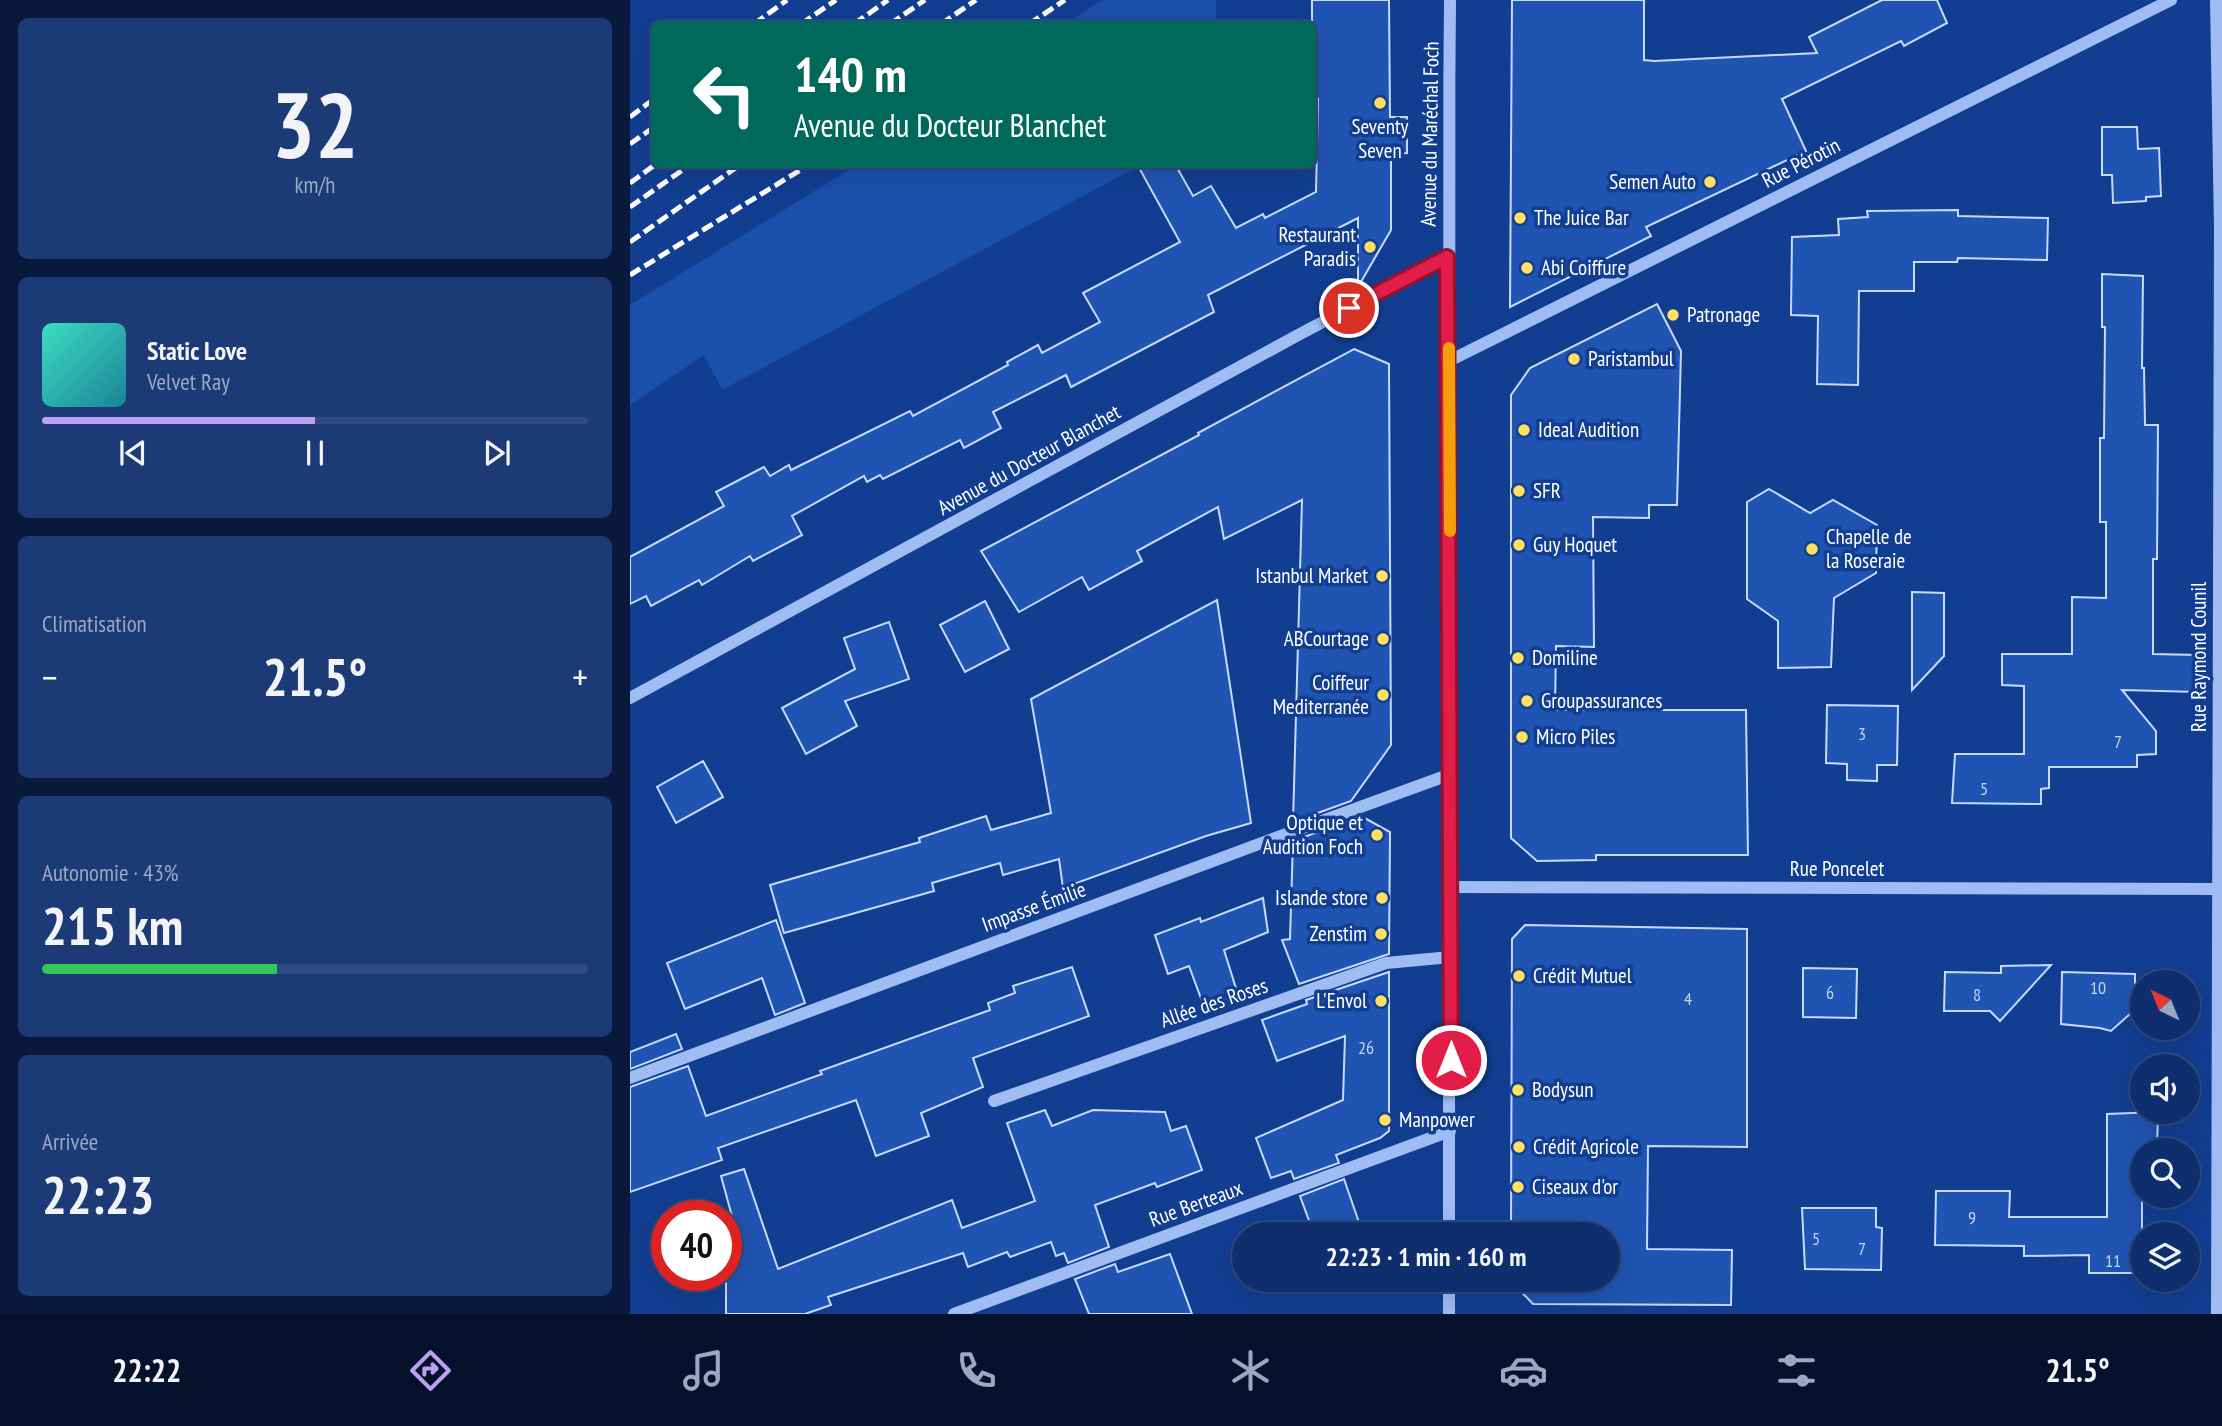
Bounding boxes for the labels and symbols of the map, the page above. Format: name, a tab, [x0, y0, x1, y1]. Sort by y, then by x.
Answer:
street label: Avenue du Maréchal Foch	[1414, 41, 1445, 227]
marker: Seventy Seven	[1372, 95, 1388, 111]
place label: Seventy Seven	[1352, 113, 1409, 164]
street label: Rue Pérotin	[1757, 131, 1844, 194]
place label: Semen Auto	[1609, 168, 1696, 195]
marker: Semen Auto	[1702, 174, 1718, 190]
place label: The Juice Bar	[1534, 204, 1629, 231]
marker: The Juice Bar	[1512, 210, 1528, 226]
place label: Restaurant Paradis	[1279, 221, 1356, 272]
marker: Restaurant Paradis	[1362, 239, 1378, 255]
place label: Abi Coiffure	[1541, 254, 1626, 281]
marker: Abi Coiffure	[1519, 260, 1535, 276]
pin	[1319, 278, 1379, 338]
place label: Patronage	[1687, 301, 1760, 328]
marker: Patronage	[1665, 307, 1681, 323]
place label: Paristambul	[1588, 345, 1674, 372]
marker: Paristambul	[1566, 351, 1582, 367]
street label: Avenue du Docteur Blanchet	[933, 398, 1125, 521]
place label: Ideal Audition	[1538, 416, 1639, 443]
marker: Ideal Audition	[1516, 422, 1532, 438]
place label: SFR	[1533, 477, 1561, 504]
marker: SFR	[1511, 483, 1527, 499]
place label: Chapelle de la Roseraie	[1826, 523, 1912, 574]
place label: Guy Hoquet	[1533, 531, 1617, 558]
marker: Guy Hoquet	[1511, 537, 1527, 553]
marker: Chapelle de la Roseraie	[1804, 541, 1820, 557]
place label: Istanbul Market	[1255, 562, 1368, 589]
marker: Istanbul Market	[1374, 568, 1390, 584]
street label: Rue Raymond Counil	[2185, 582, 2212, 732]
place label: ABCourtage	[1284, 625, 1369, 652]
marker: ABCourtage	[1375, 631, 1391, 647]
place label: Domiline	[1532, 644, 1598, 671]
marker: Domiline	[1510, 650, 1526, 666]
place label: Coiffeur Mediterranée	[1273, 669, 1369, 720]
marker: Coiffeur Mediterranée	[1375, 687, 1391, 703]
place label: Groupassurances	[1541, 687, 1662, 714]
marker: Groupassurances	[1519, 693, 1535, 709]
house number: 3	[1858, 722, 1866, 745]
place label: Micro Piles	[1536, 723, 1615, 750]
marker: Micro Piles	[1514, 729, 1530, 745]
house number: 7	[2114, 730, 2122, 753]
house number: 5	[1980, 777, 1988, 800]
place label: Optique et Audition Foch	[1263, 809, 1363, 860]
marker: Optique et Audition Foch	[1369, 827, 1385, 843]
street label: Rue Poncelet	[1790, 855, 1885, 882]
street label: Impasse Émilie	[978, 875, 1090, 938]
place label: Islande store	[1275, 884, 1368, 911]
marker: Islande store	[1374, 890, 1390, 906]
place label: Zenstim	[1310, 920, 1367, 947]
marker: Zenstim	[1373, 926, 1389, 942]
place label: Crédit Mutuel	[1533, 962, 1632, 989]
marker: Crédit Mutuel	[1511, 968, 1527, 984]
north arrow	[2130, 970, 2200, 1040]
street label: Allée des Roses	[1157, 972, 1271, 1034]
house number: 10	[2090, 976, 2106, 999]
house number: 6	[1826, 981, 1834, 1004]
house number: 8	[1973, 983, 1981, 1006]
place label: L'Envol	[1316, 987, 1367, 1014]
house number: 4	[1684, 987, 1692, 1010]
marker: L'Envol	[1373, 993, 1389, 1009]
position arrow	[1414, 1023, 1488, 1097]
house number: 26	[1358, 1036, 1374, 1059]
place label: Bodysun	[1532, 1076, 1593, 1103]
marker: Bodysun	[1510, 1082, 1526, 1098]
place label: Manpower	[1399, 1106, 1475, 1133]
marker: Manpower	[1377, 1112, 1393, 1128]
place label: Crédit Agricole	[1533, 1133, 1639, 1160]
marker: Crédit Agricole	[1511, 1139, 1527, 1155]
place label: Ciseaux d'or	[1532, 1173, 1618, 1200]
street label: Rue Berteaux	[1145, 1174, 1247, 1233]
marker: Ciseaux d'or	[1510, 1179, 1526, 1195]
speed limit sign: 40	[651, 1200, 742, 1291]
house number: 9	[1968, 1206, 1976, 1229]
house number: 5	[1812, 1227, 1820, 1250]
house number: 7	[1858, 1237, 1866, 1260]
house number: 11	[2105, 1249, 2121, 1272]

